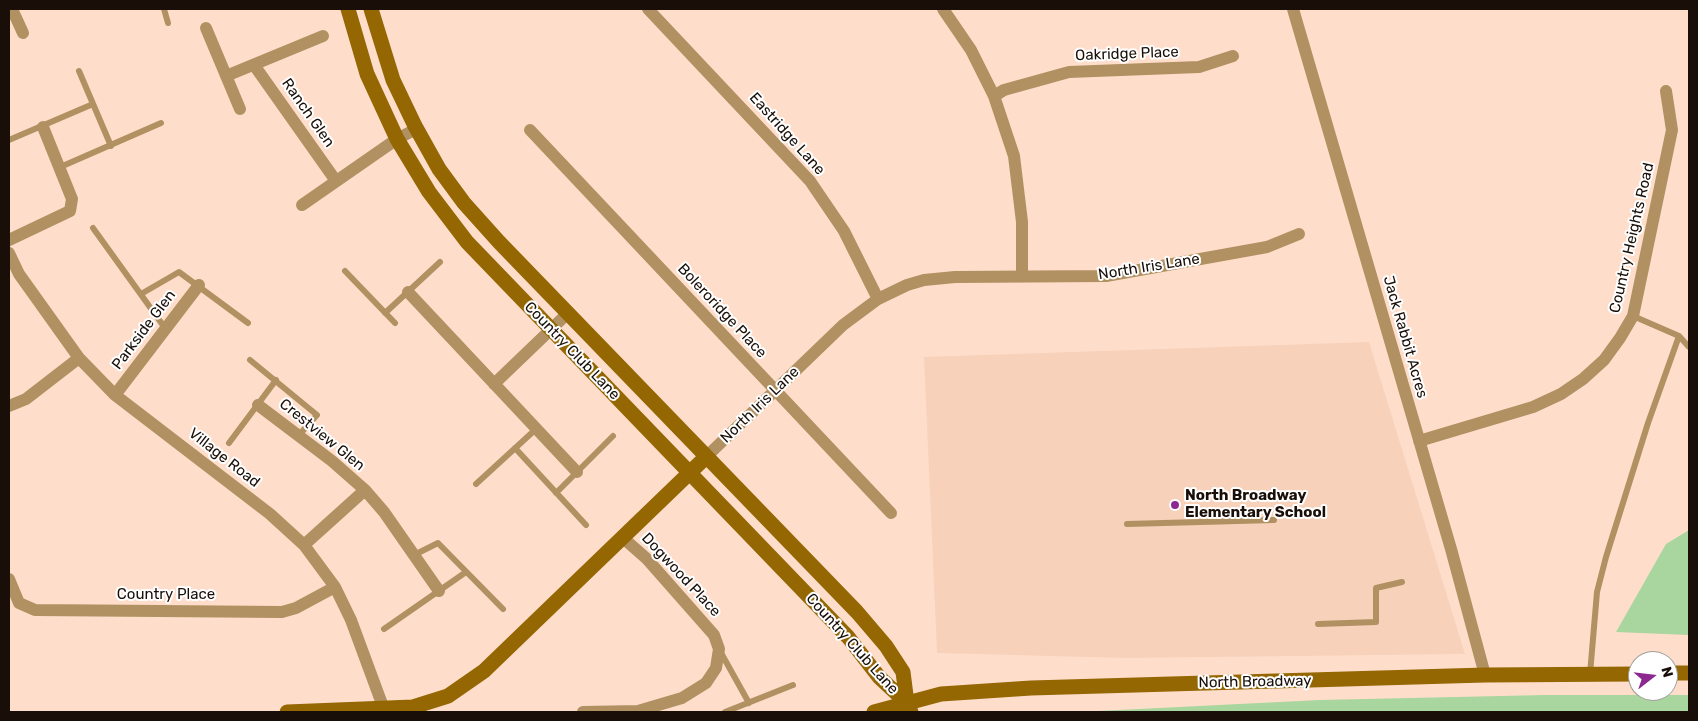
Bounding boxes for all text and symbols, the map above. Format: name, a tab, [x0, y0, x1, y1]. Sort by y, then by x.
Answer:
street label: Oakridge Place	[1075, 43, 1179, 65]
street label: Ranch Glen	[278, 75, 338, 151]
street label: Eastridge Lane	[745, 89, 829, 179]
street label: Country Heights Road	[1606, 161, 1658, 315]
street label: North Iris Lane	[1097, 250, 1201, 284]
street label: Boleroridge Place	[674, 260, 770, 362]
street label: Jack Rabbit Acres	[1379, 274, 1431, 400]
street label: Parkside Glen	[108, 287, 180, 373]
street label: Country Club Lane	[521, 298, 623, 404]
street label: North Iris Lane	[717, 363, 803, 447]
street label: Crestview Glen	[276, 395, 368, 475]
street label: Village Road	[185, 425, 263, 491]
place label: North Broadway Elementary School	[1185, 487, 1326, 522]
marker: North Broadway Elementary School	[1169, 499, 1181, 511]
street label: Dogwood Place	[638, 529, 724, 621]
street label: Country Place	[117, 586, 215, 604]
street label: Country Club Lane	[802, 590, 902, 698]
north arrow	[1628, 651, 1678, 701]
text: N	[1657, 665, 1676, 679]
street label: North Broadway	[1198, 672, 1312, 692]

